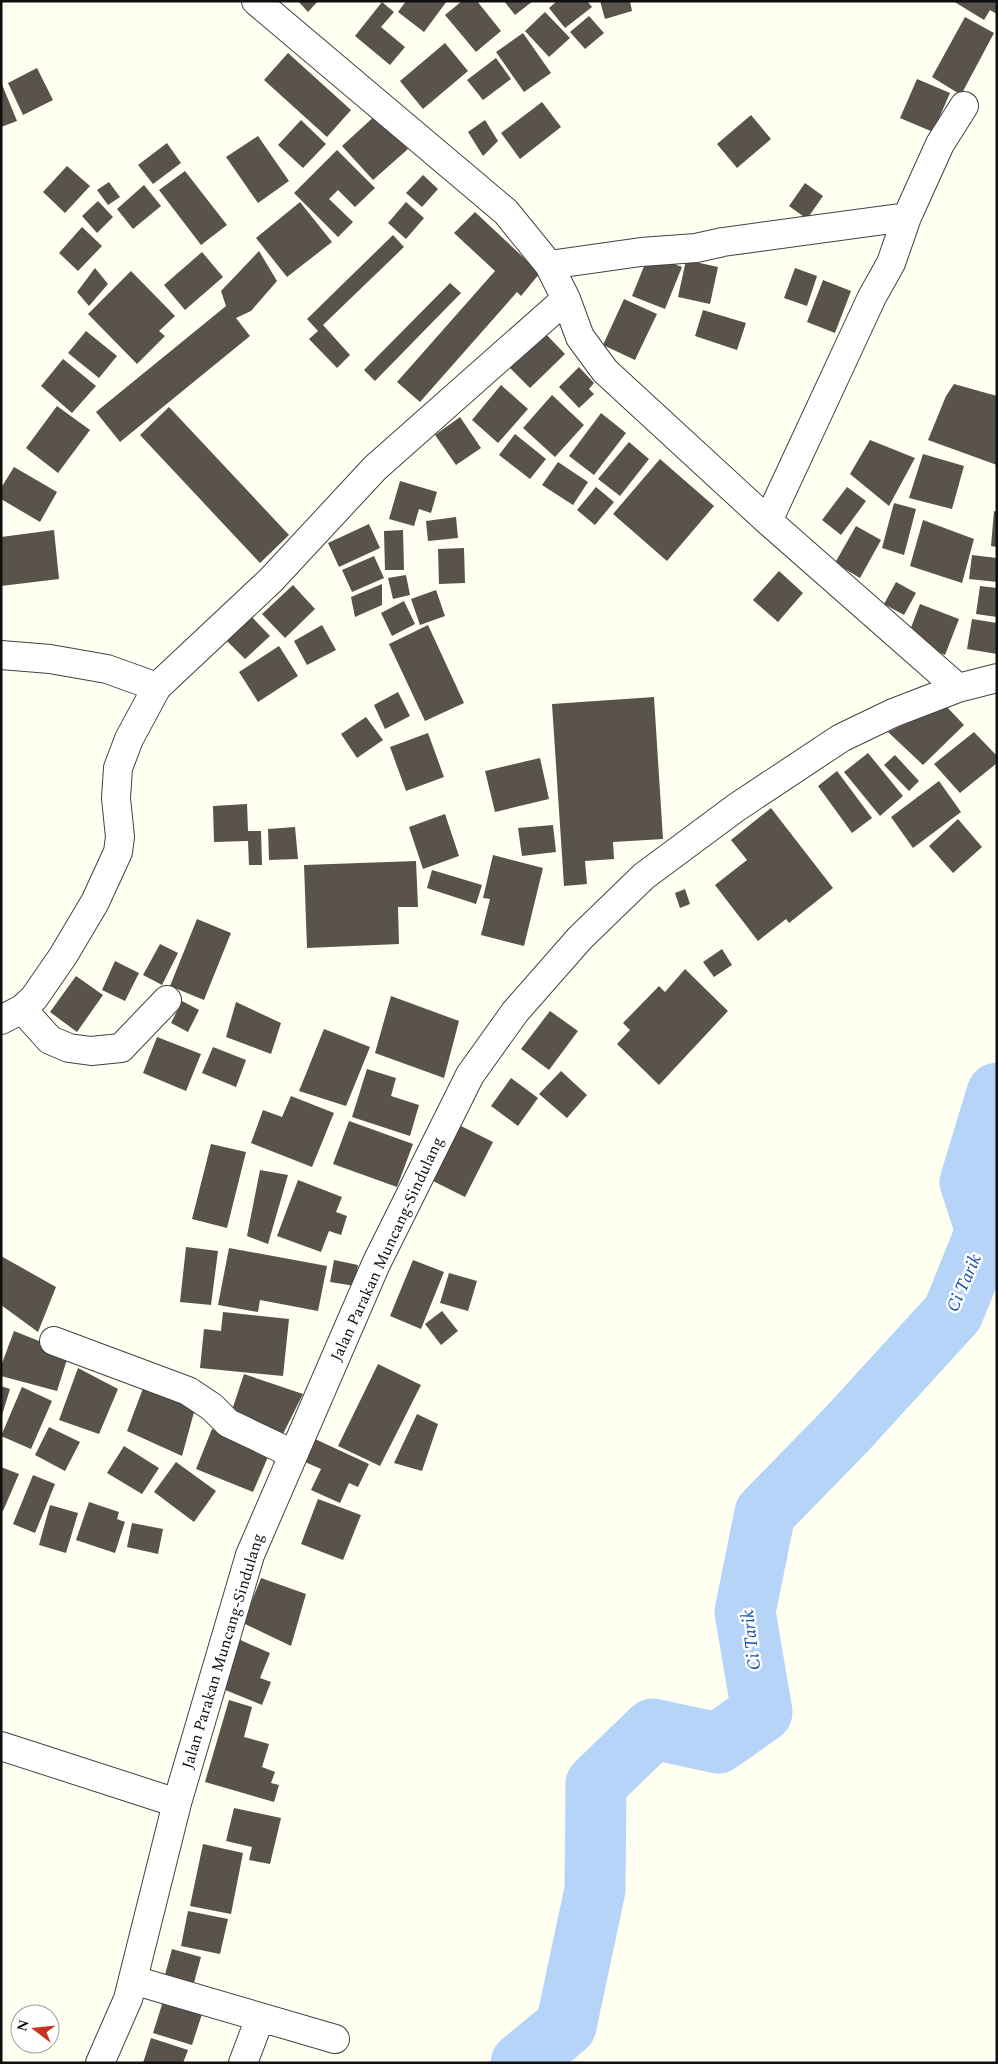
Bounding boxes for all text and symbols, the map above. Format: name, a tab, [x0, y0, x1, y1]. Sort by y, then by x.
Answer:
street label: Jalan Parakan Muncang-Sindulang	[324, 1133, 450, 1365]
water label: Ci Tarik	[939, 1249, 989, 1316]
street label: Jalan Parakan Muncang-Sindulang	[176, 1530, 270, 1772]
water label: Ci Tarik	[734, 1608, 768, 1672]
north arrow	[10, 2004, 60, 2054]
text: N	[11, 2017, 35, 2034]

